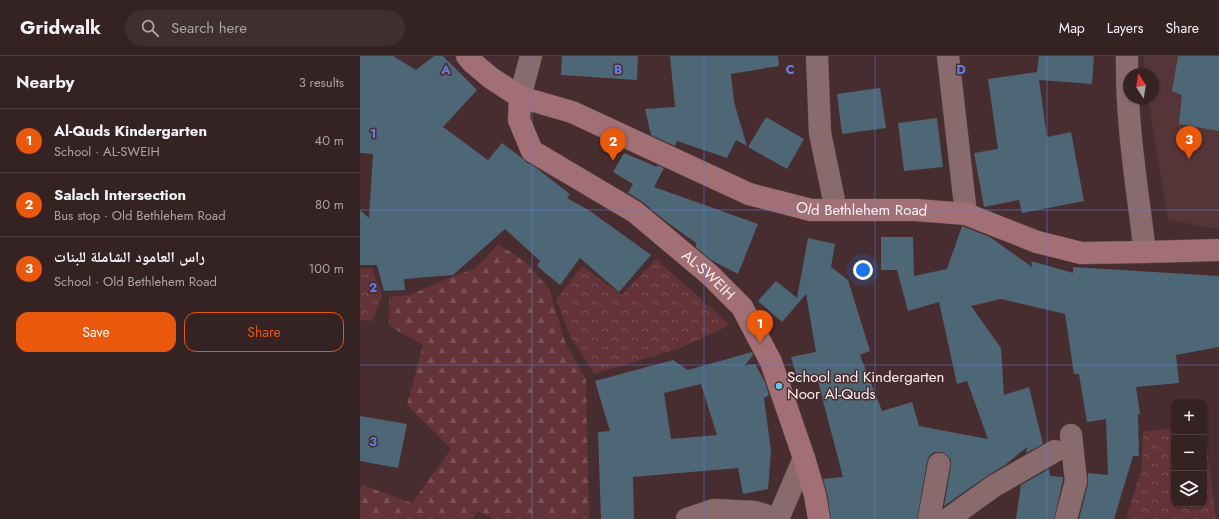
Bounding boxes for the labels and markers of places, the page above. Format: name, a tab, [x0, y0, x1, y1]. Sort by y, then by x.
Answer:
pin: 3	[1176, 126, 1202, 159]
pin: 2	[600, 128, 626, 161]
pin: 1	[747, 310, 773, 343]
place label: School and Kindergarten Noor Al-Quds	[787, 366, 944, 405]
marker: School and Kindergarten Noor Al-Quds	[774, 381, 784, 391]

